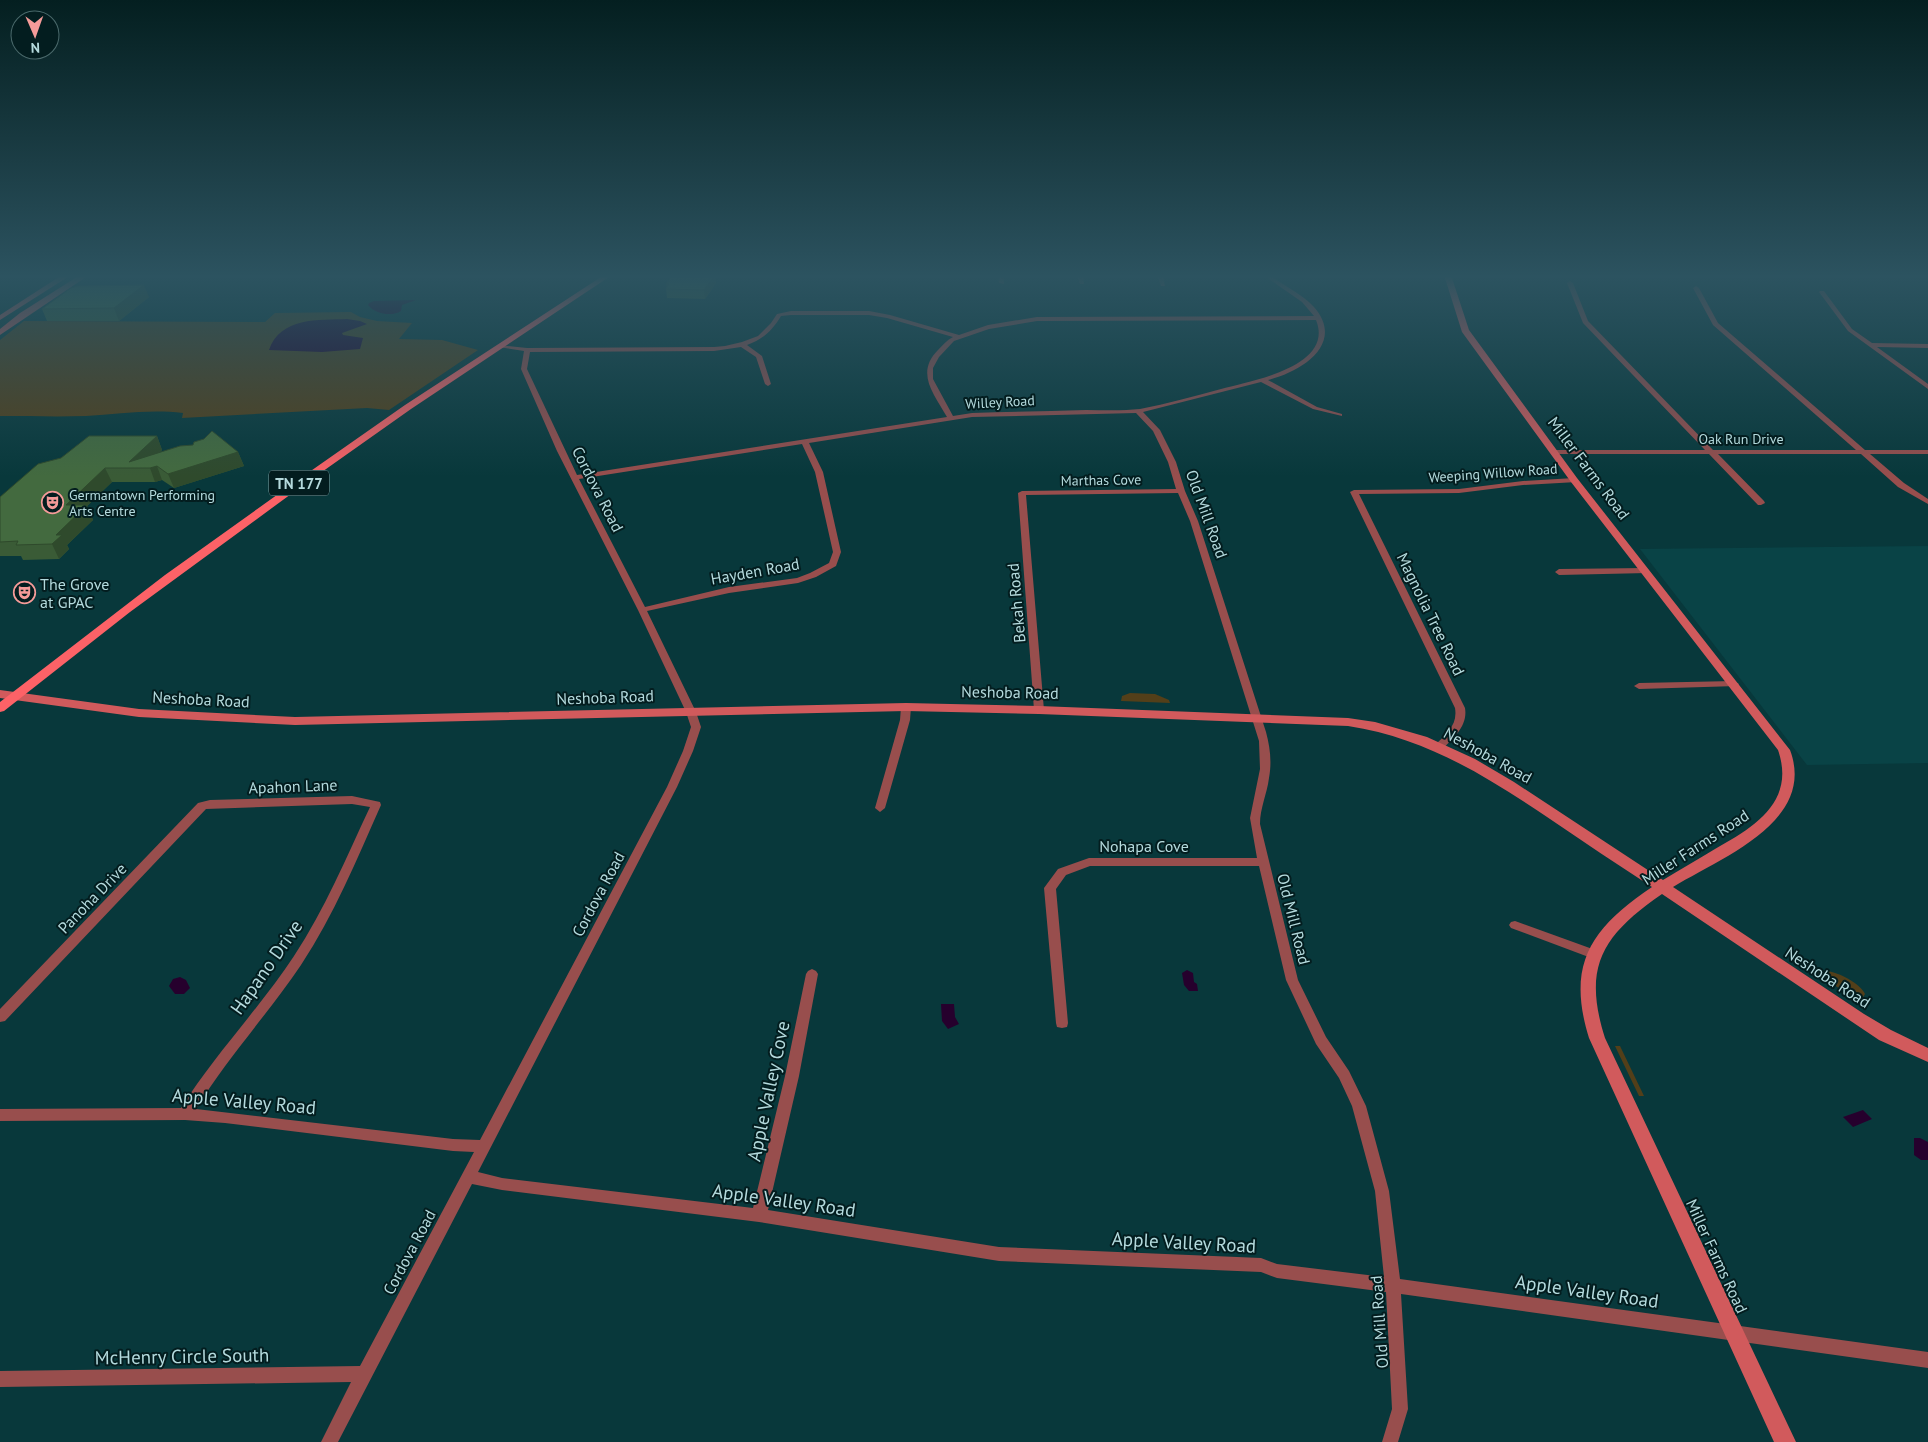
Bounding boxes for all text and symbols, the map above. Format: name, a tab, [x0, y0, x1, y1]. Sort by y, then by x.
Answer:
north arrow	[10, 10, 60, 60]
text: N	[31, 39, 40, 57]
street label: Willey Road	[965, 391, 1035, 413]
street label: Miller Farms Road	[1544, 413, 1634, 523]
street label: Oak Run Drive	[1698, 430, 1784, 448]
street label: Cordova Road	[568, 443, 628, 535]
street label: Weeping Willow Road	[1428, 460, 1558, 486]
street label: Old Mill Road	[1182, 467, 1232, 561]
road number: TN 177	[269, 470, 329, 496]
street label: Marthas Cove	[1060, 470, 1142, 490]
place label: Germantown Performing Arts Centre	[69, 486, 215, 520]
theatre icon: Germantown Performing Arts Centre	[41, 491, 65, 515]
street label: Magnolia Tree Road	[1393, 549, 1469, 679]
street label: Hayden Road	[709, 553, 801, 589]
street label: Bekah Road	[1003, 562, 1029, 644]
place label: The Grove at GPAC	[40, 574, 109, 612]
theatre icon: The Grove at GPAC	[12, 581, 36, 605]
street label: Neshoba Road	[961, 681, 1059, 703]
street label: Neshoba Road	[556, 685, 654, 709]
street label: Neshoba Road	[152, 686, 250, 712]
street label: Neshoba Road	[1440, 723, 1536, 787]
street label: Apahon Lane	[248, 774, 338, 798]
street label: Miller Farms Road	[1638, 805, 1752, 889]
street label: Nohapa Cove	[1099, 836, 1189, 856]
street label: Cordova Road	[567, 848, 629, 940]
street label: Panoha Drive	[53, 859, 131, 937]
street label: Old Mill Road	[1273, 871, 1315, 967]
street label: Hapano Drive	[225, 915, 307, 1019]
street label: Neshoba Road	[1782, 942, 1874, 1012]
street label: Apple Valley Cove	[741, 1019, 795, 1163]
street label: Apple Valley Road	[171, 1083, 317, 1119]
street label: Apple Valley Road	[711, 1178, 857, 1222]
street label: Miller Farms Road	[1682, 1196, 1752, 1316]
street label: Cordova Road	[378, 1206, 440, 1298]
street label: Apple Valley Road	[1111, 1226, 1257, 1258]
street label: Apple Valley Road	[1514, 1269, 1660, 1313]
street label: Old Mill Road	[1366, 1275, 1392, 1369]
street label: McHenry Circle South	[94, 1342, 270, 1370]

